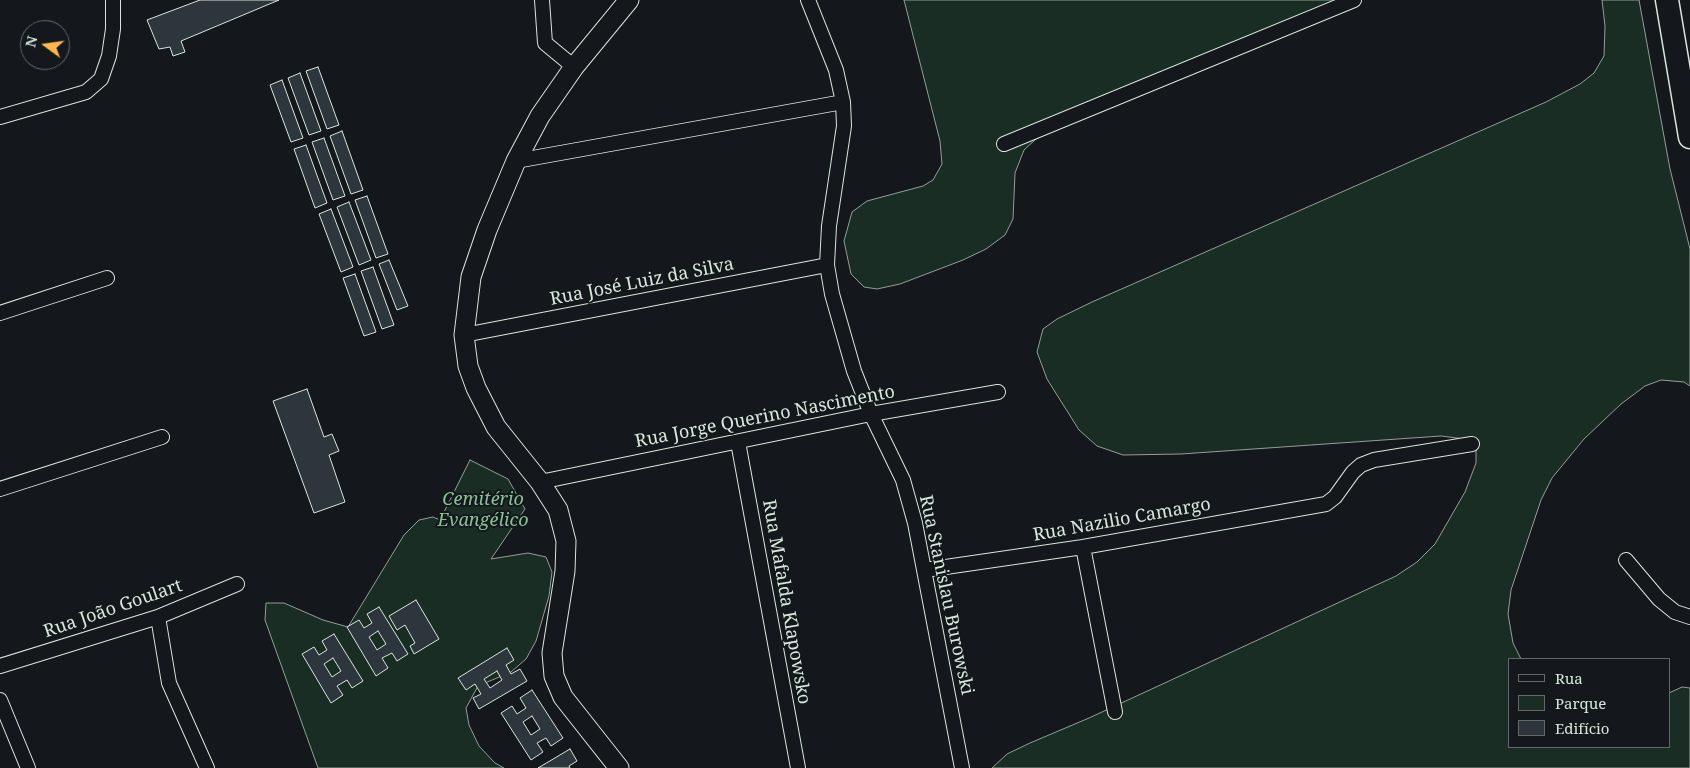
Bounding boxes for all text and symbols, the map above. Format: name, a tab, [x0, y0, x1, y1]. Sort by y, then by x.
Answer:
north arrow	[20, 20, 70, 70]
text: N	[20, 34, 41, 49]
street label: Rua José Luiz da Silva	[548, 254, 736, 310]
street label: Rua Jorge Querino Nascimento	[633, 381, 897, 453]
park label: Cemitério Evangélico	[437, 489, 529, 532]
street label: Rua Stanislau Burowski	[914, 493, 978, 697]
street label: Rua Nazilio Camargo	[1031, 494, 1213, 546]
street label: Rua Mafalda Klapowsko	[757, 498, 815, 706]
street label: Rua João Goulart	[41, 575, 185, 643]
legend	[1508, 658, 1670, 748]
text: Rua	[1555, 668, 1583, 688]
text: Parque	[1555, 693, 1606, 713]
text: Edifício	[1555, 718, 1610, 738]

